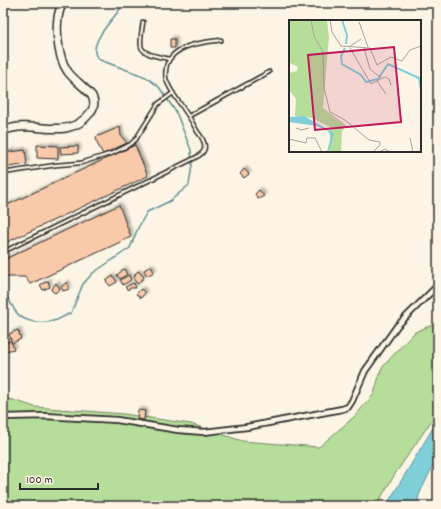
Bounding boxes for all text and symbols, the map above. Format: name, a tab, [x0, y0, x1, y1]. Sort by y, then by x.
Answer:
inset map	[289, 20, 421, 152]
scale bar	[20, 465, 98, 491]
text: 100 m	[26, 472, 53, 489]

